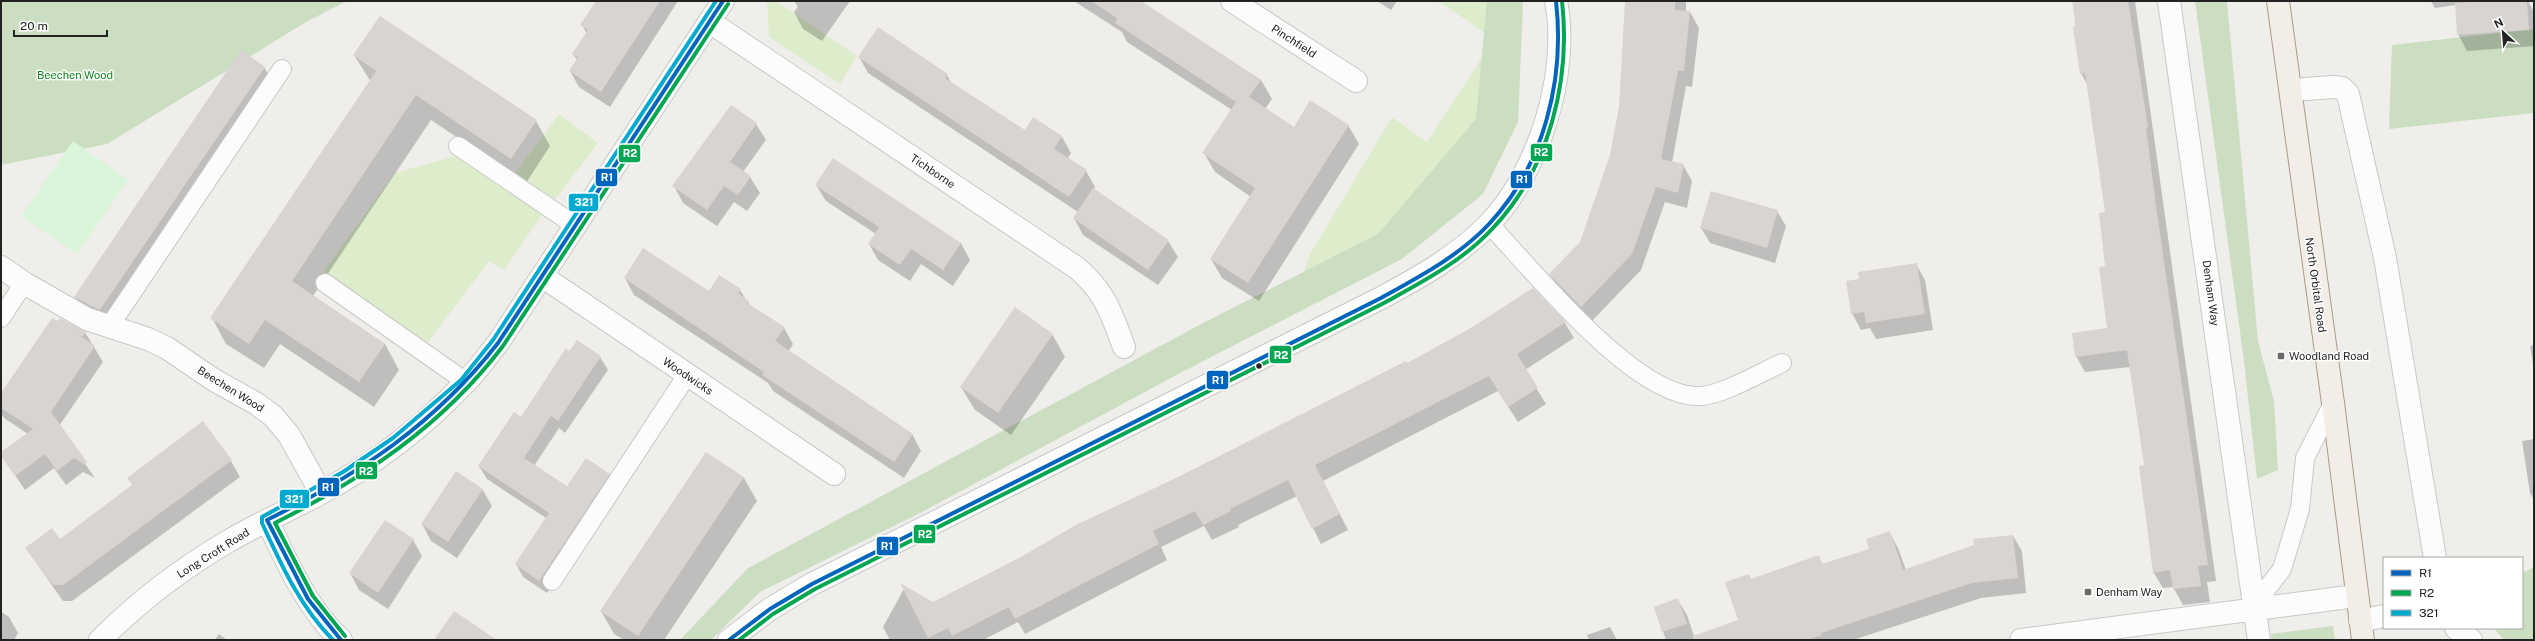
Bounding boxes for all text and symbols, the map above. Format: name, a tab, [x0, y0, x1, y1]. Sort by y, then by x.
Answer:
scale bar	[14, 12, 107, 38]
north arrow	[2483, 12, 2523, 52]
text: N	[2492, 16, 2505, 30]
text: 20 m	[20, 19, 48, 33]
street label: Pinchfield	[1269, 22, 1319, 60]
park label: Beechen Wood	[37, 69, 113, 81]
line badge: R2	[1530, 143, 1553, 162]
line badge: R2	[618, 144, 641, 163]
text: R2	[1534, 146, 1548, 158]
text: R2	[623, 147, 637, 159]
street label: Tichborne	[908, 152, 958, 190]
line badge: R1	[595, 168, 618, 187]
line badge: R1	[1510, 170, 1533, 189]
text: R1	[601, 171, 613, 183]
text: R1	[1516, 173, 1528, 185]
line badge: 321	[568, 193, 599, 212]
text: 321	[574, 196, 594, 208]
street label: North Orbital Road	[2303, 237, 2329, 333]
street label: Denham Way	[2200, 259, 2222, 327]
line badge: R2	[1269, 345, 1292, 364]
text: R2	[1274, 349, 1288, 361]
place label: Woodland Road	[2289, 350, 2369, 362]
marker: Woodland Road	[2276, 351, 2286, 361]
street label: Woodwicks	[661, 355, 716, 397]
unlabelled marker	[1254, 361, 1264, 371]
street label: Beechen Wood	[196, 364, 266, 414]
line badge: R1	[1206, 370, 1229, 390]
text: R1	[1212, 374, 1224, 386]
line badge: R2	[355, 461, 378, 480]
text: R2	[359, 465, 373, 477]
line badge: R1	[317, 477, 340, 497]
text: R1	[322, 481, 334, 493]
line badge: 321	[279, 489, 310, 509]
text: 321	[284, 493, 304, 505]
line badge: R2	[913, 524, 936, 544]
street label: Long Croft Road	[175, 526, 251, 580]
text: R2	[918, 528, 932, 540]
line badge: R1	[876, 536, 899, 556]
text: R1	[881, 540, 893, 552]
legend	[2383, 557, 2523, 629]
text: R1	[2419, 566, 2432, 580]
place label: Denham Way	[2096, 586, 2162, 598]
text: R2	[2419, 586, 2434, 600]
marker: Denham Way	[2083, 587, 2093, 597]
text: 321	[2419, 606, 2439, 620]

